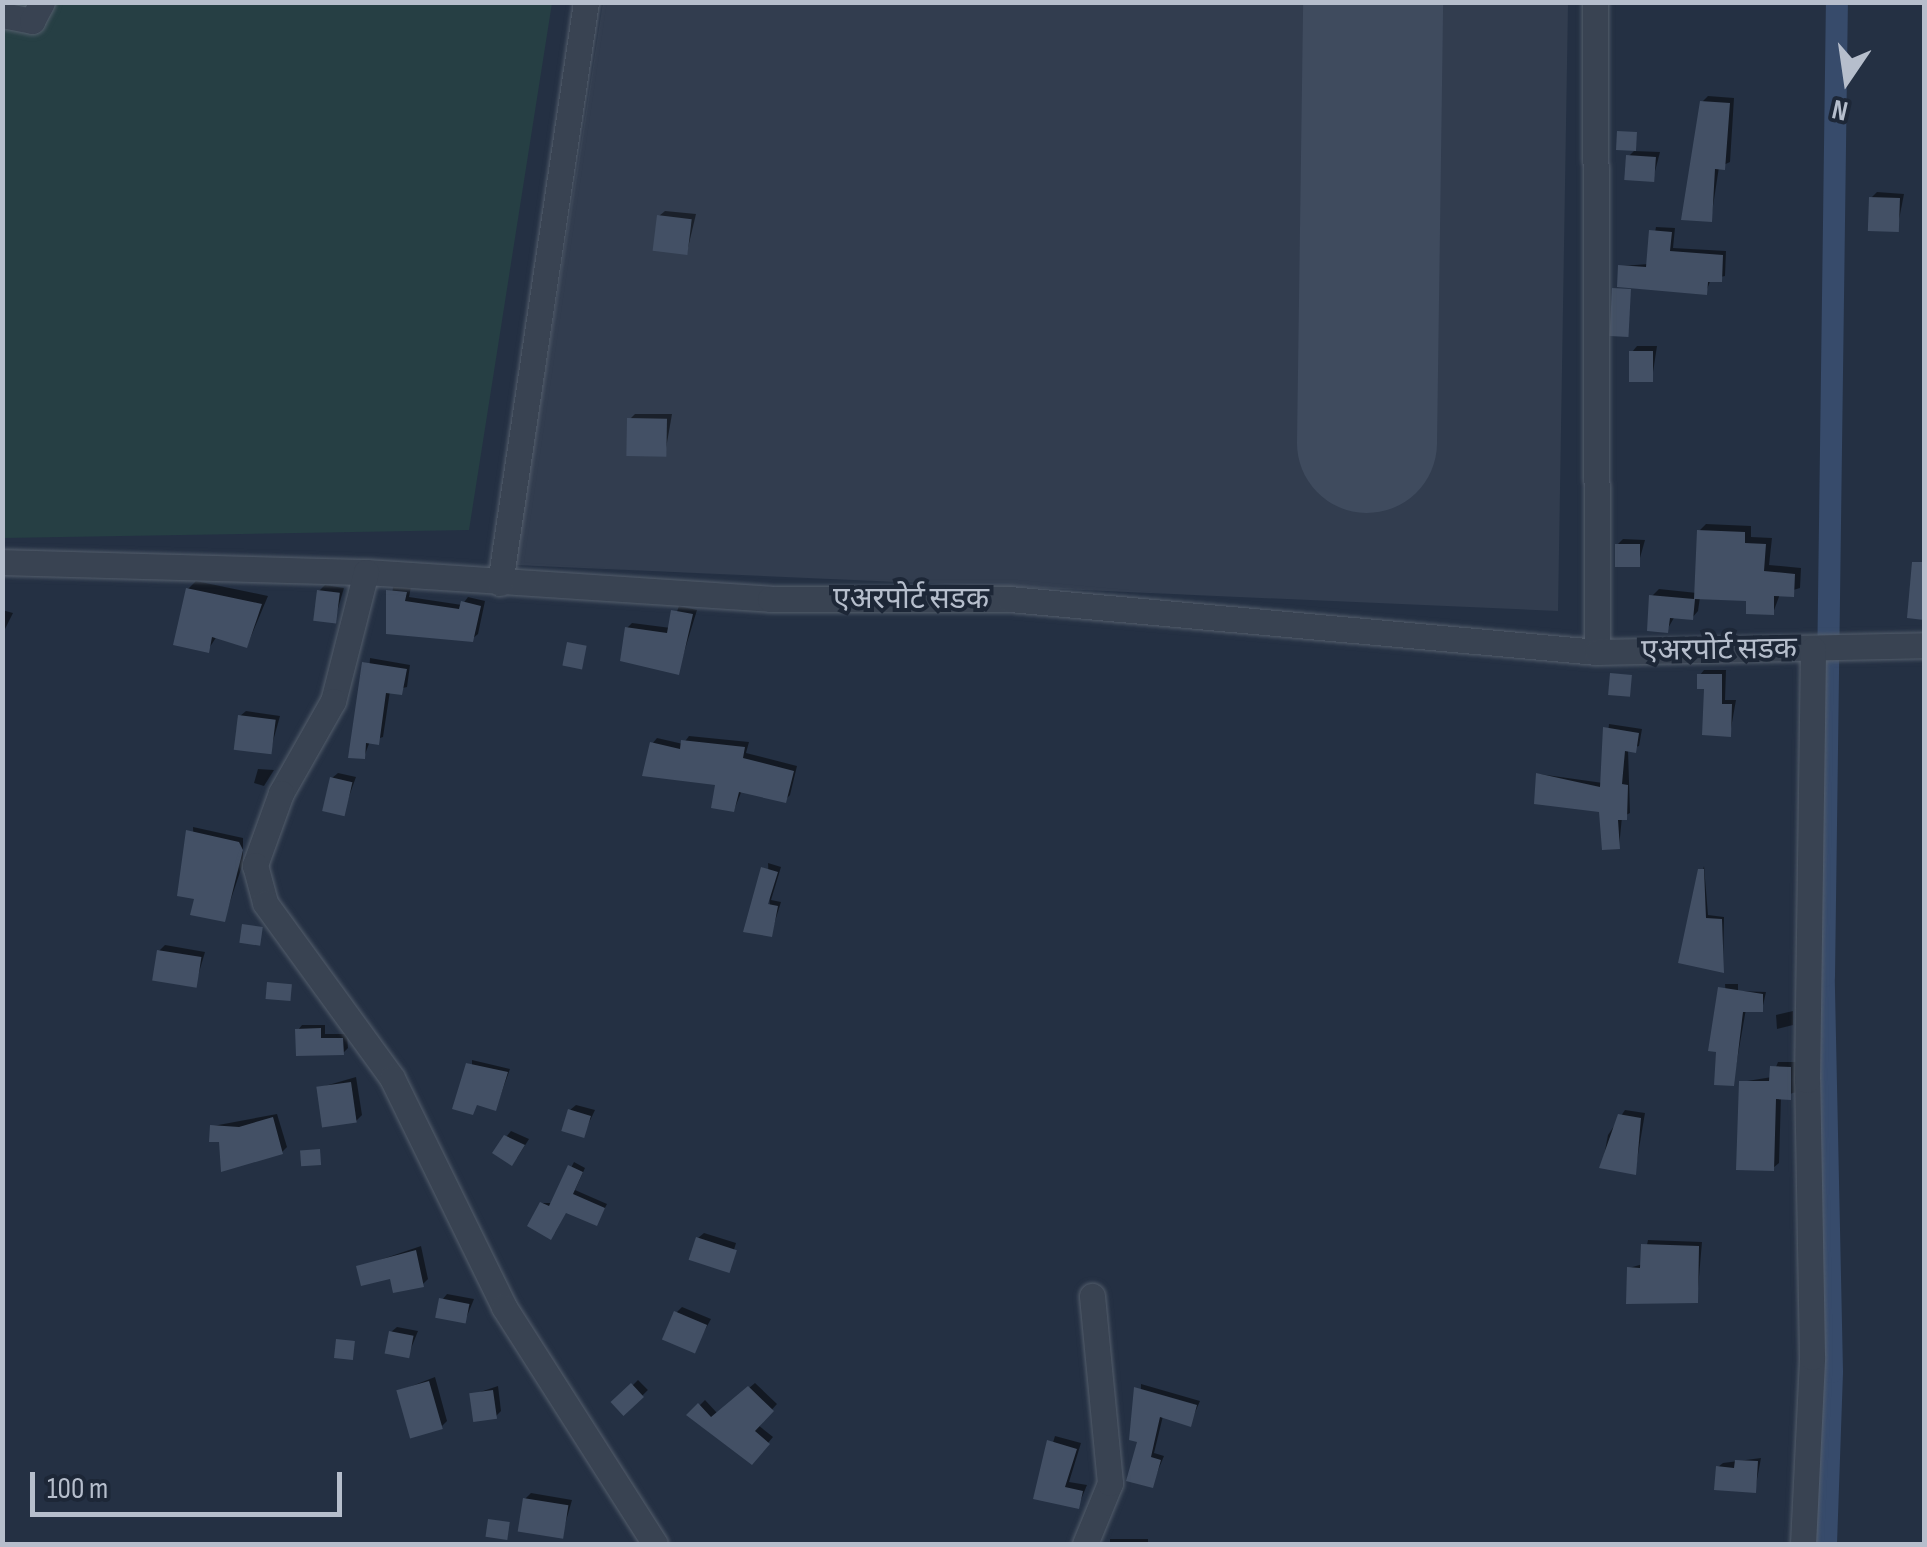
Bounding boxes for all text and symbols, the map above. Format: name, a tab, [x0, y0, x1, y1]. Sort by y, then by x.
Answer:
north arrow	[1797, 30, 1897, 130]
text: N	[1829, 92, 1851, 127]
street label: एअरपोर्ट सडक	[833, 581, 989, 617]
street label: एअरपोर्ट सडक	[1641, 631, 1797, 669]
scale bar	[35, 1452, 348, 1514]
text: 100 m	[47, 1471, 108, 1507]

